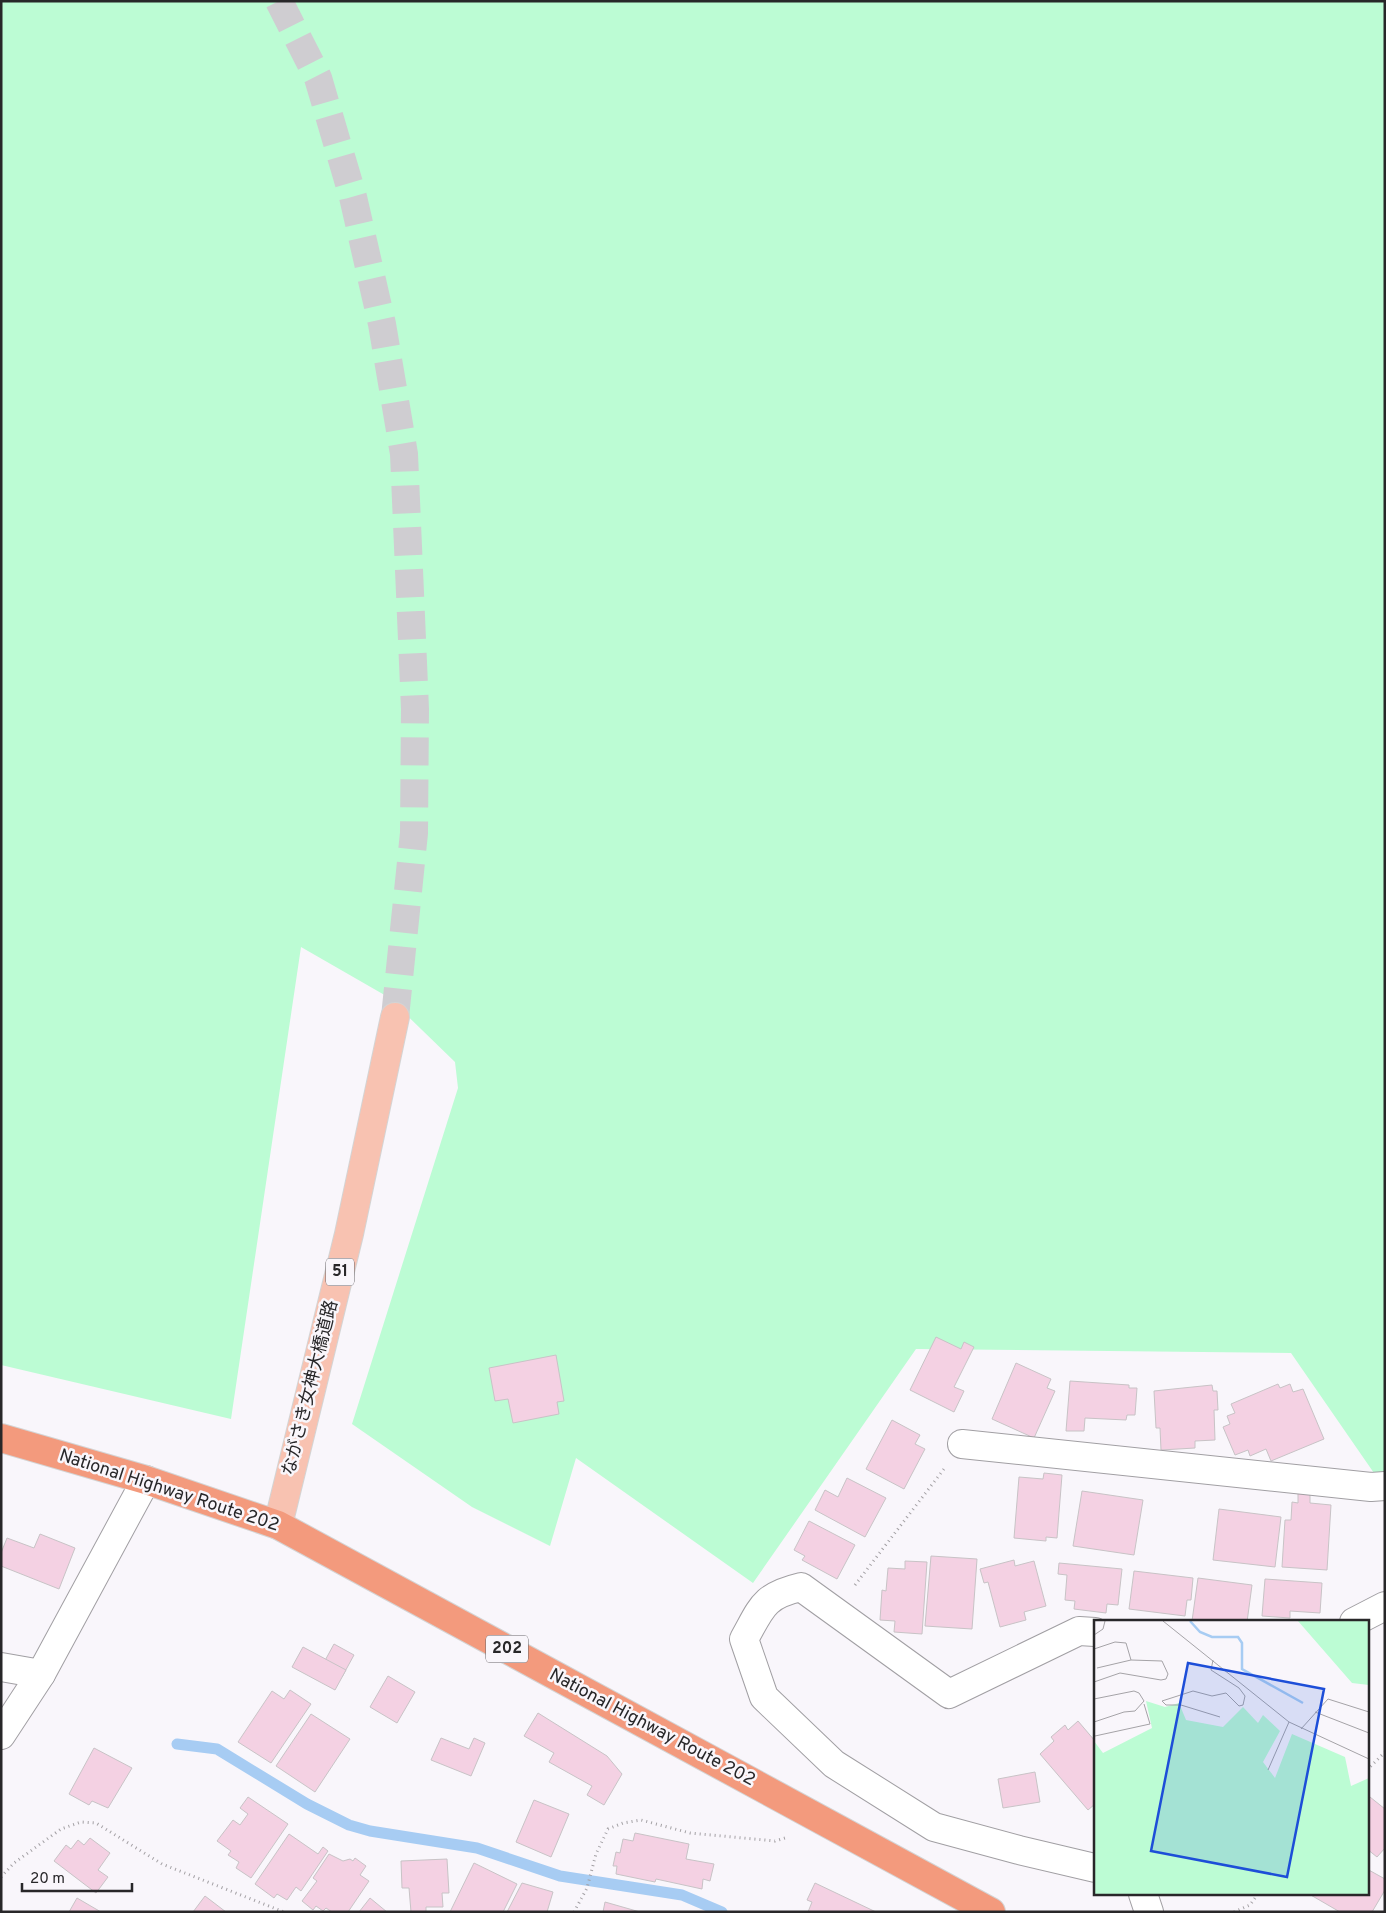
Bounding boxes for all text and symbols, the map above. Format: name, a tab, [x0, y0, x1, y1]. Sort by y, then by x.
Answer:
road number: 51	[326, 1258, 354, 1286]
street label: ながさき女神大橋道路	[278, 1298, 344, 1478]
street label: National Highway Route 202	[56, 1445, 282, 1537]
inset map	[1094, 1620, 1368, 1896]
road number: 202	[486, 1636, 528, 1662]
street label: National Highway Route 202	[545, 1664, 759, 1792]
scale bar	[22, 1860, 132, 1892]
text: 20 m	[30, 1870, 65, 1889]

